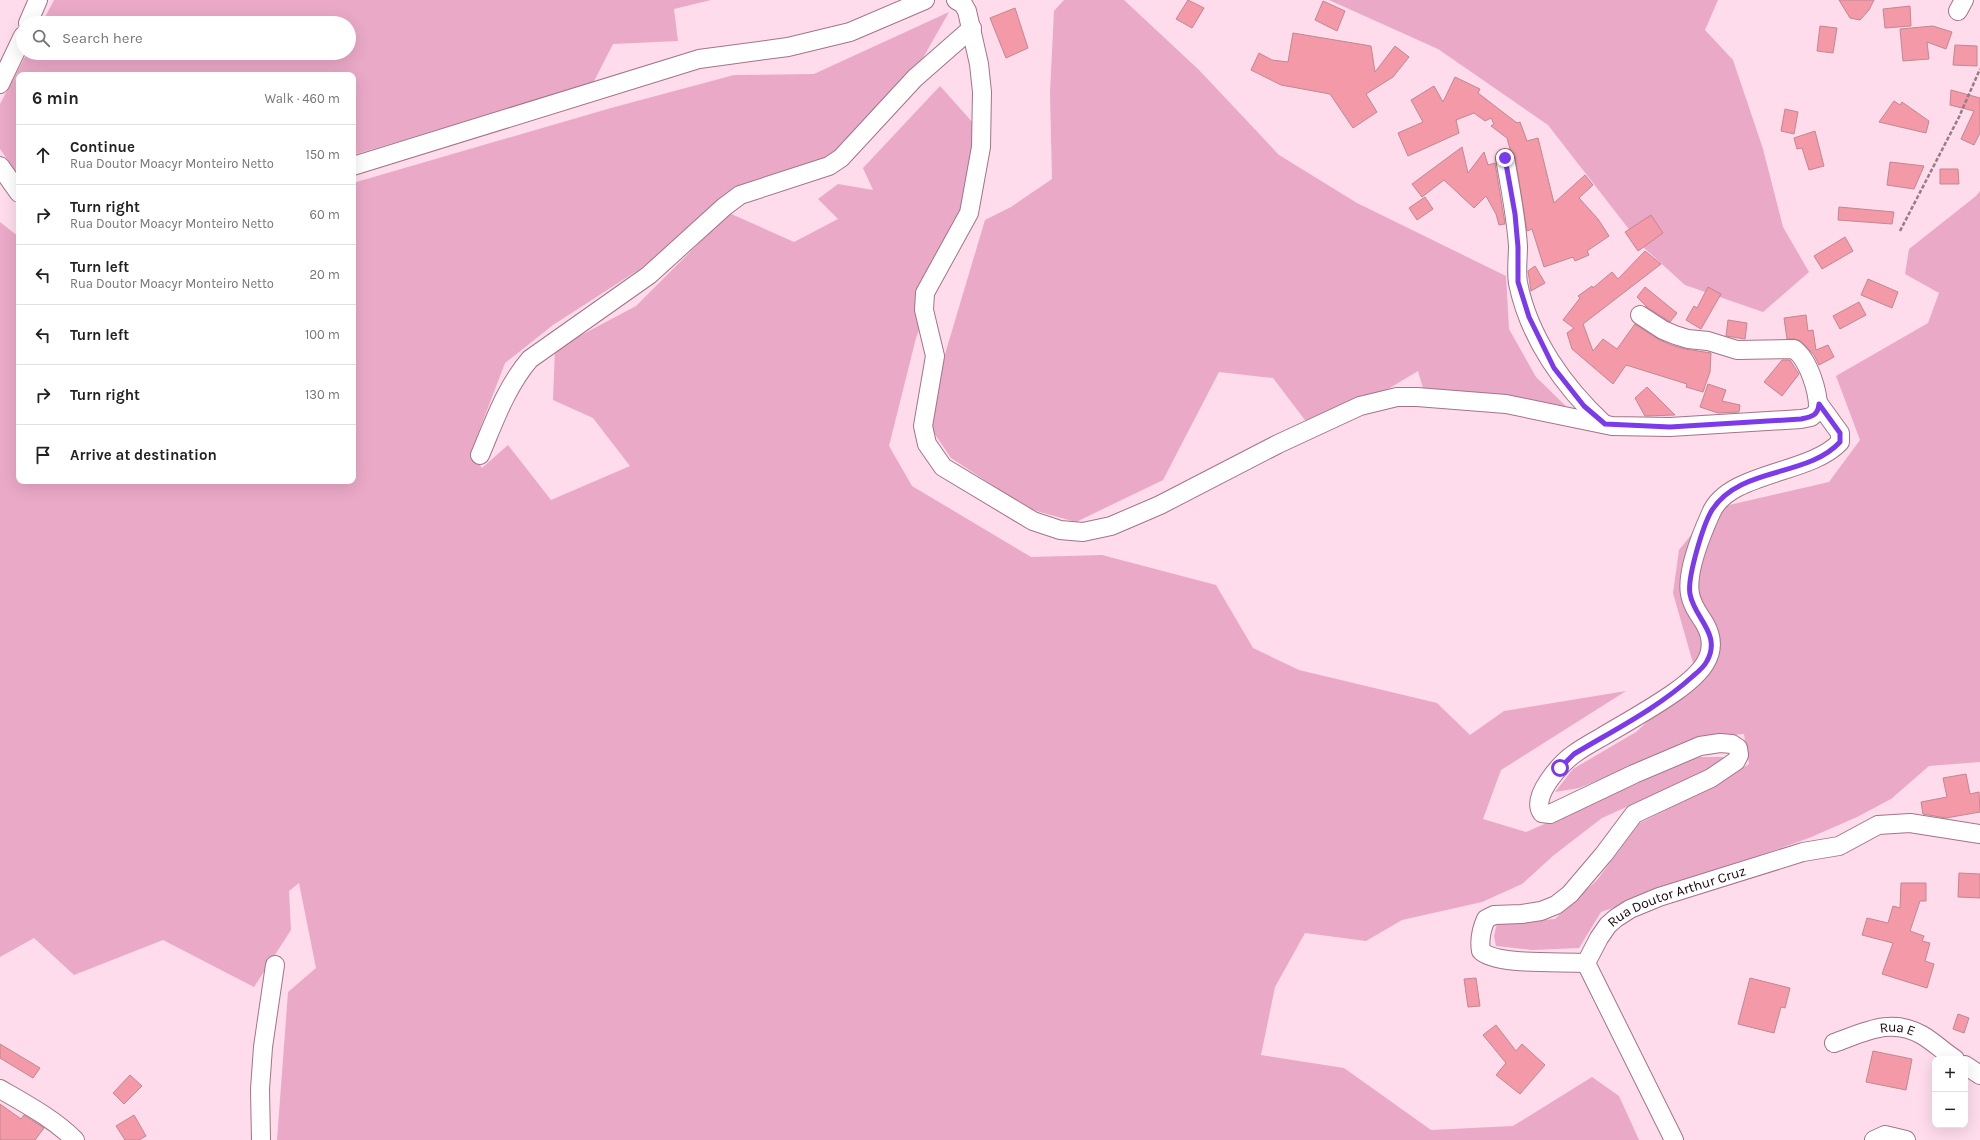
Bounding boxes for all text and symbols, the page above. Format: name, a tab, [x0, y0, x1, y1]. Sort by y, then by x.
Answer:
search box	[16, 16, 356, 60]
icon: search	[30, 27, 52, 49]
text: Search here	[62, 29, 143, 47]
text: 6 min	[32, 88, 79, 108]
text: Walk · 460 m	[265, 91, 340, 106]
text: Continue	[70, 138, 135, 156]
icon: ahead	[32, 144, 54, 166]
text: 150 m	[305, 147, 340, 162]
route end	[1496, 149, 1514, 167]
text: Rua Doutor Moacyr Monteiro Netto	[70, 156, 274, 171]
text: Turn right	[70, 198, 140, 216]
icon: right	[32, 204, 54, 226]
text: 60 m	[310, 207, 340, 222]
text: Rua Doutor Moacyr Monteiro Netto	[70, 216, 274, 231]
text: Turn left	[70, 258, 129, 276]
icon: left	[32, 264, 54, 286]
text: 20 m	[310, 267, 340, 282]
text: Rua Doutor Moacyr Monteiro Netto	[70, 276, 274, 291]
icon: left	[32, 324, 54, 346]
text: Turn left	[70, 326, 129, 344]
text: 100 m	[305, 327, 340, 342]
icon: right	[32, 384, 54, 406]
text: Turn right	[70, 386, 140, 404]
text: 130 m	[305, 387, 340, 402]
icon: arrive	[32, 444, 54, 466]
text: Arrive at destination	[70, 446, 217, 464]
route start	[1551, 759, 1569, 777]
street label: Rua Doutor Arthur Cruz	[1604, 862, 1748, 930]
street label: Rua E	[1878, 1018, 1918, 1039]
map controls	[1932, 1056, 1968, 1128]
button: +	[1932, 1056, 1968, 1092]
button: −	[1932, 1092, 1968, 1128]

